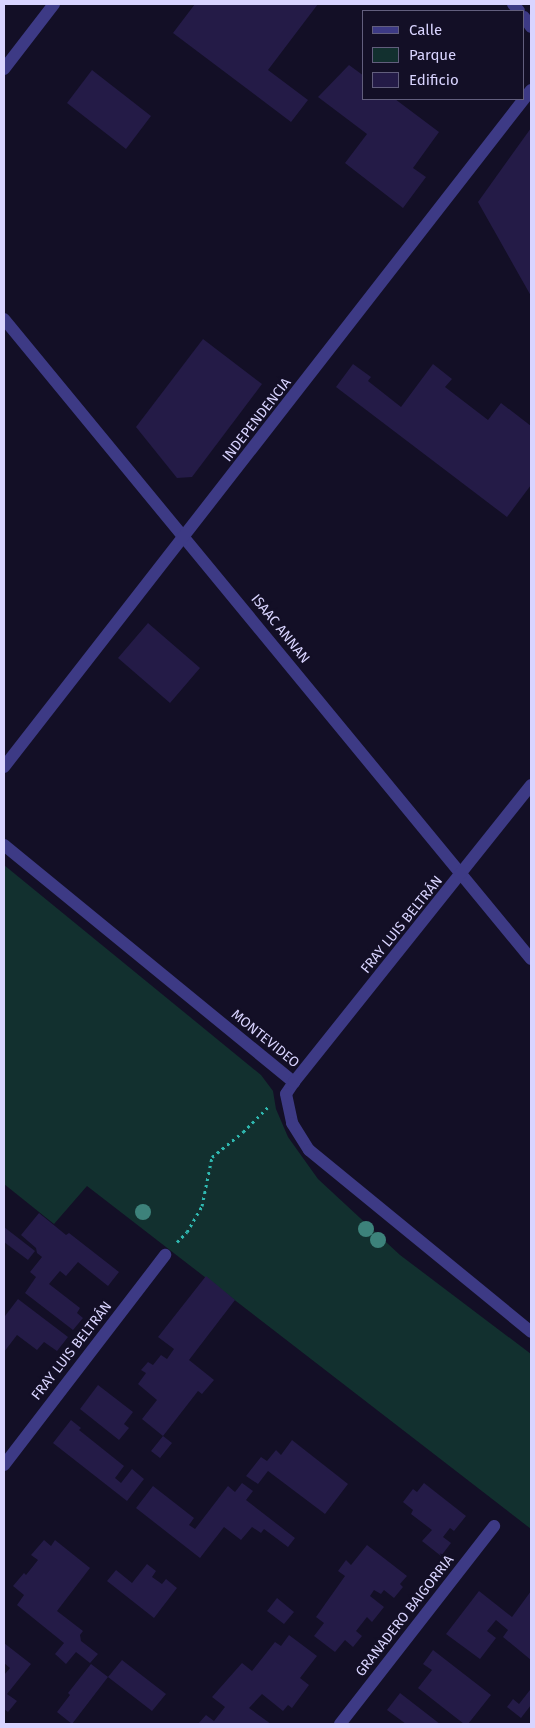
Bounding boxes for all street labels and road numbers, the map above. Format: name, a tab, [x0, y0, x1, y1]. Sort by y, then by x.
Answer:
street label: INDEPENDENCIA	[219, 375, 295, 465]
street label: ISAAC ANNAN	[247, 591, 313, 667]
street label: FRAY LUIS BELTRÁN	[358, 873, 446, 977]
street label: MONTEVIDEO	[228, 1006, 302, 1072]
street label: FRAY LUIS BELTRÁN	[28, 1298, 116, 1404]
street label: GRANADERO BAIGORRIA	[352, 1552, 458, 1680]

